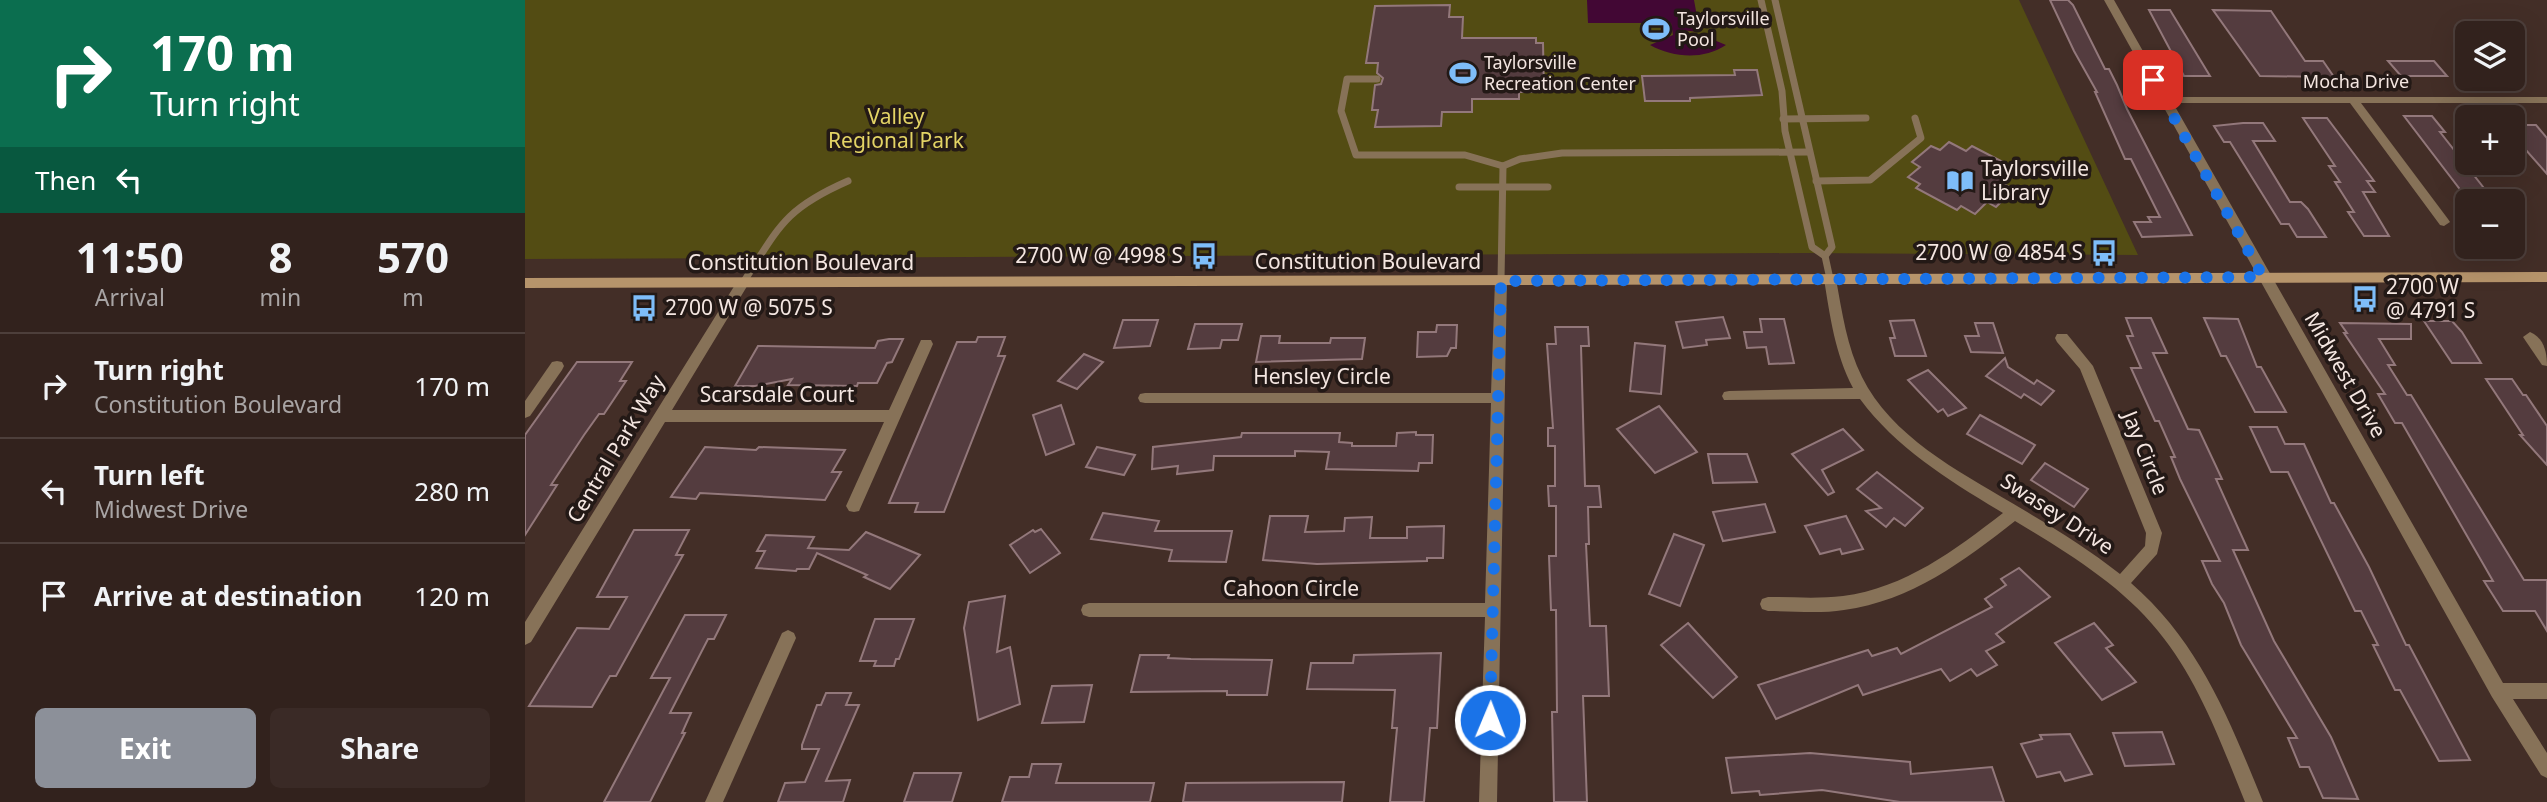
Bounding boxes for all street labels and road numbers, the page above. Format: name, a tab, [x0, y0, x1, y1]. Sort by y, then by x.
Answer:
street label: Mocha Drive	[2303, 69, 2409, 93]
street label: Constitution Boulevard	[1255, 247, 1481, 275]
street label: Constitution Boulevard	[688, 248, 914, 276]
street label: Midwest Drive	[2299, 307, 2393, 442]
street label: Hensley Circle	[1253, 362, 1391, 390]
street label: Central Park Way	[560, 369, 671, 528]
street label: Scarsdale Court	[700, 380, 855, 408]
street label: Jay Circle	[2116, 405, 2175, 499]
street label: Swasey Drive	[1996, 466, 2119, 560]
street label: Cahoon Circle	[1223, 574, 1359, 602]

